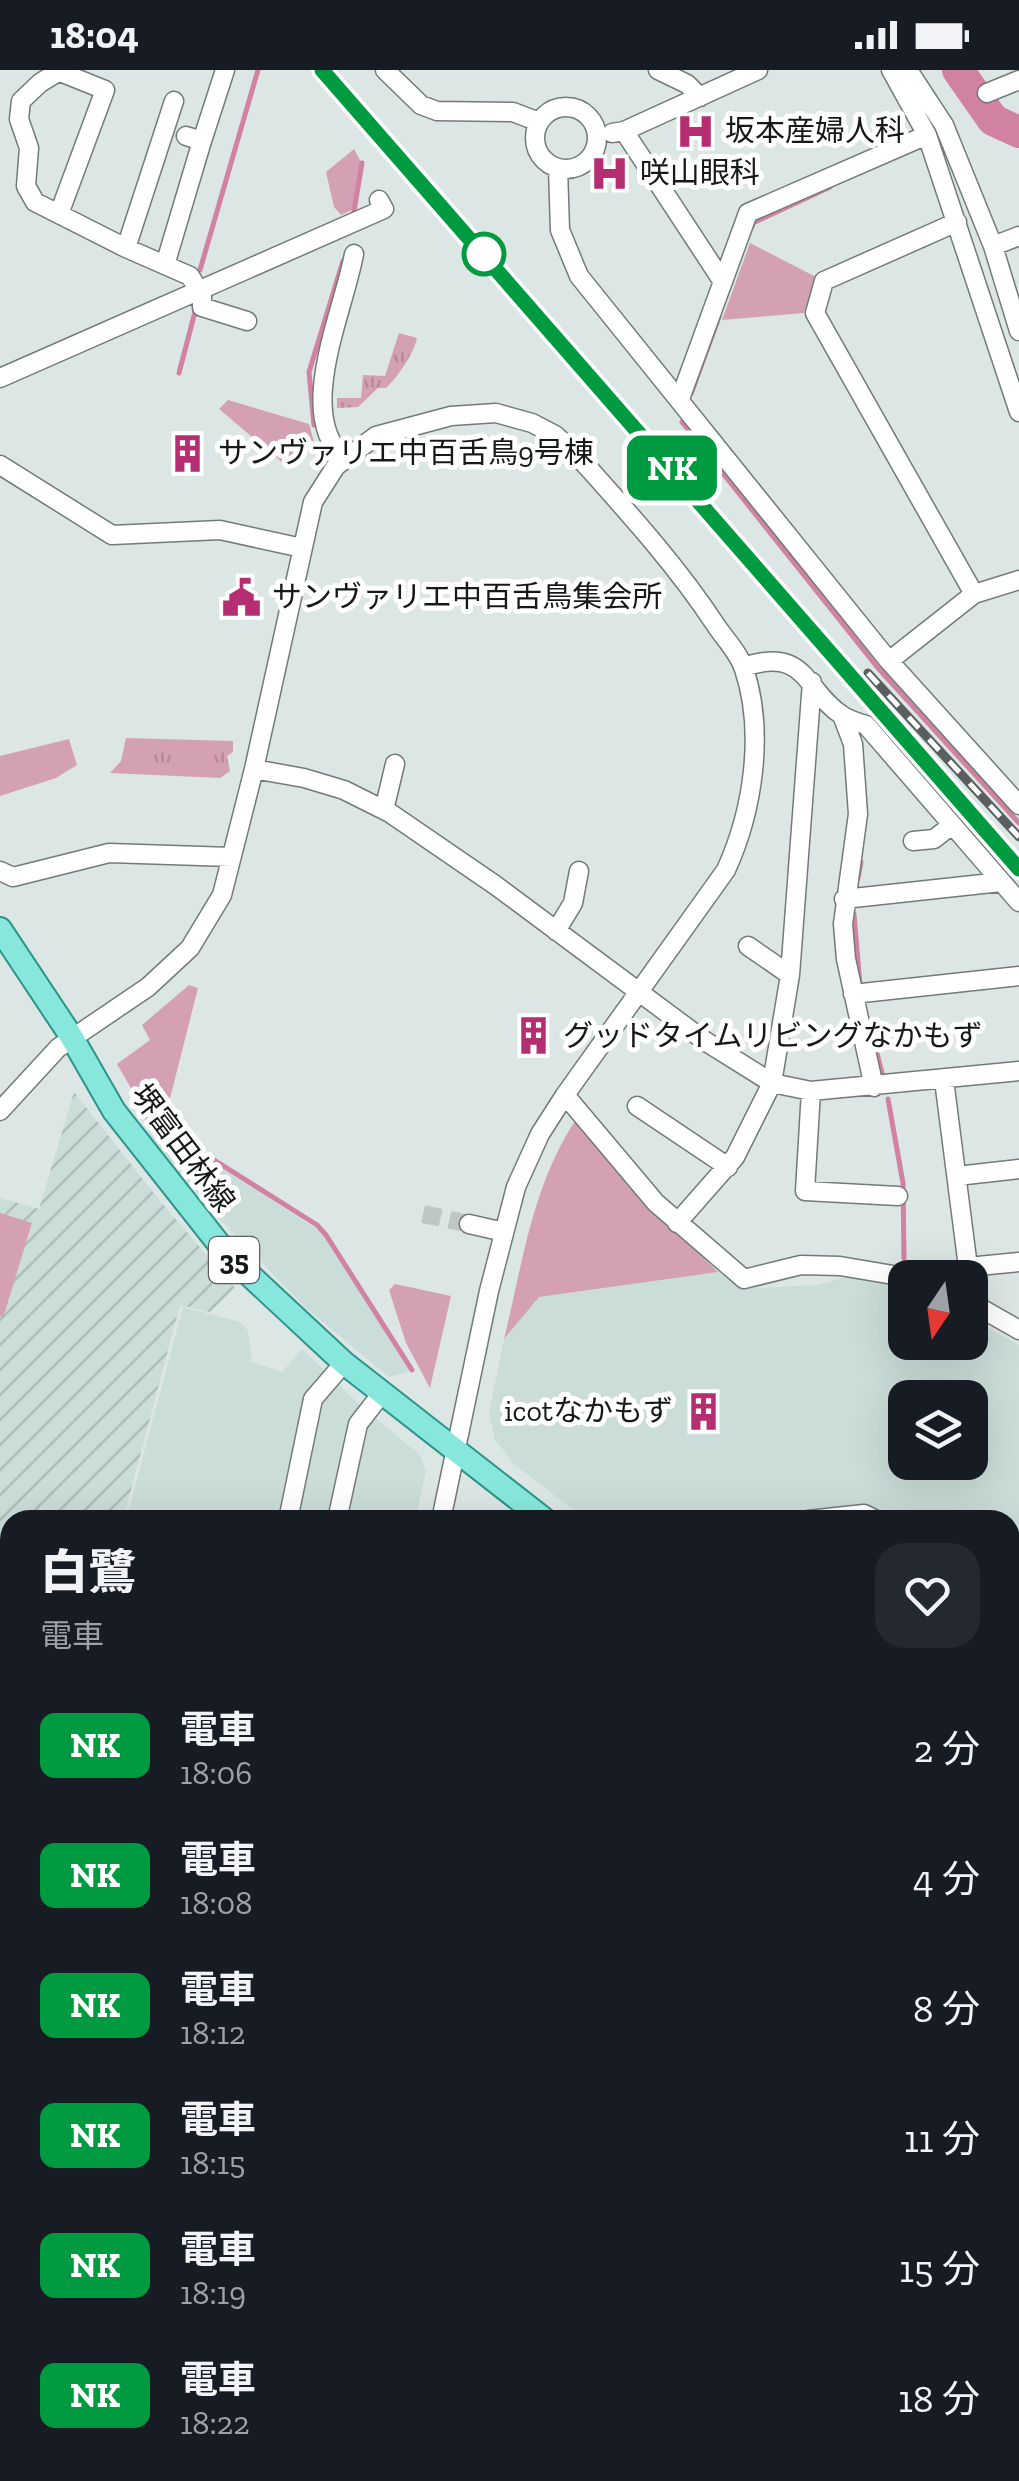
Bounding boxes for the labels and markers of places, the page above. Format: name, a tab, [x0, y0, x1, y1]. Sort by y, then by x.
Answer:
hospital icon: 坂本産婦人科	[674, 110, 716, 152]
place label: 坂本産婦人科	[725, 113, 905, 149]
hospital icon: 咲山眼科	[589, 152, 631, 194]
place label: 咲山眼科	[640, 155, 760, 191]
unlabelled marker	[463, 233, 505, 275]
building icon: サンヴァリエ中百舌鳥9号棟	[167, 432, 209, 474]
place label: サンヴァリエ中百舌鳥9号棟	[218, 435, 594, 471]
public building icon: サンヴァリエ中百舌鳥集会所	[221, 576, 263, 618]
place label: サンヴァリエ中百舌鳥集会所	[272, 579, 662, 615]
building icon: グッドタイムリビングなかもず	[512, 1015, 554, 1057]
place label: グッドタイムリビングなかもず	[563, 1018, 982, 1054]
building icon: icotなかもず	[682, 1390, 724, 1432]
place label: icotなかもず	[504, 1393, 673, 1429]

